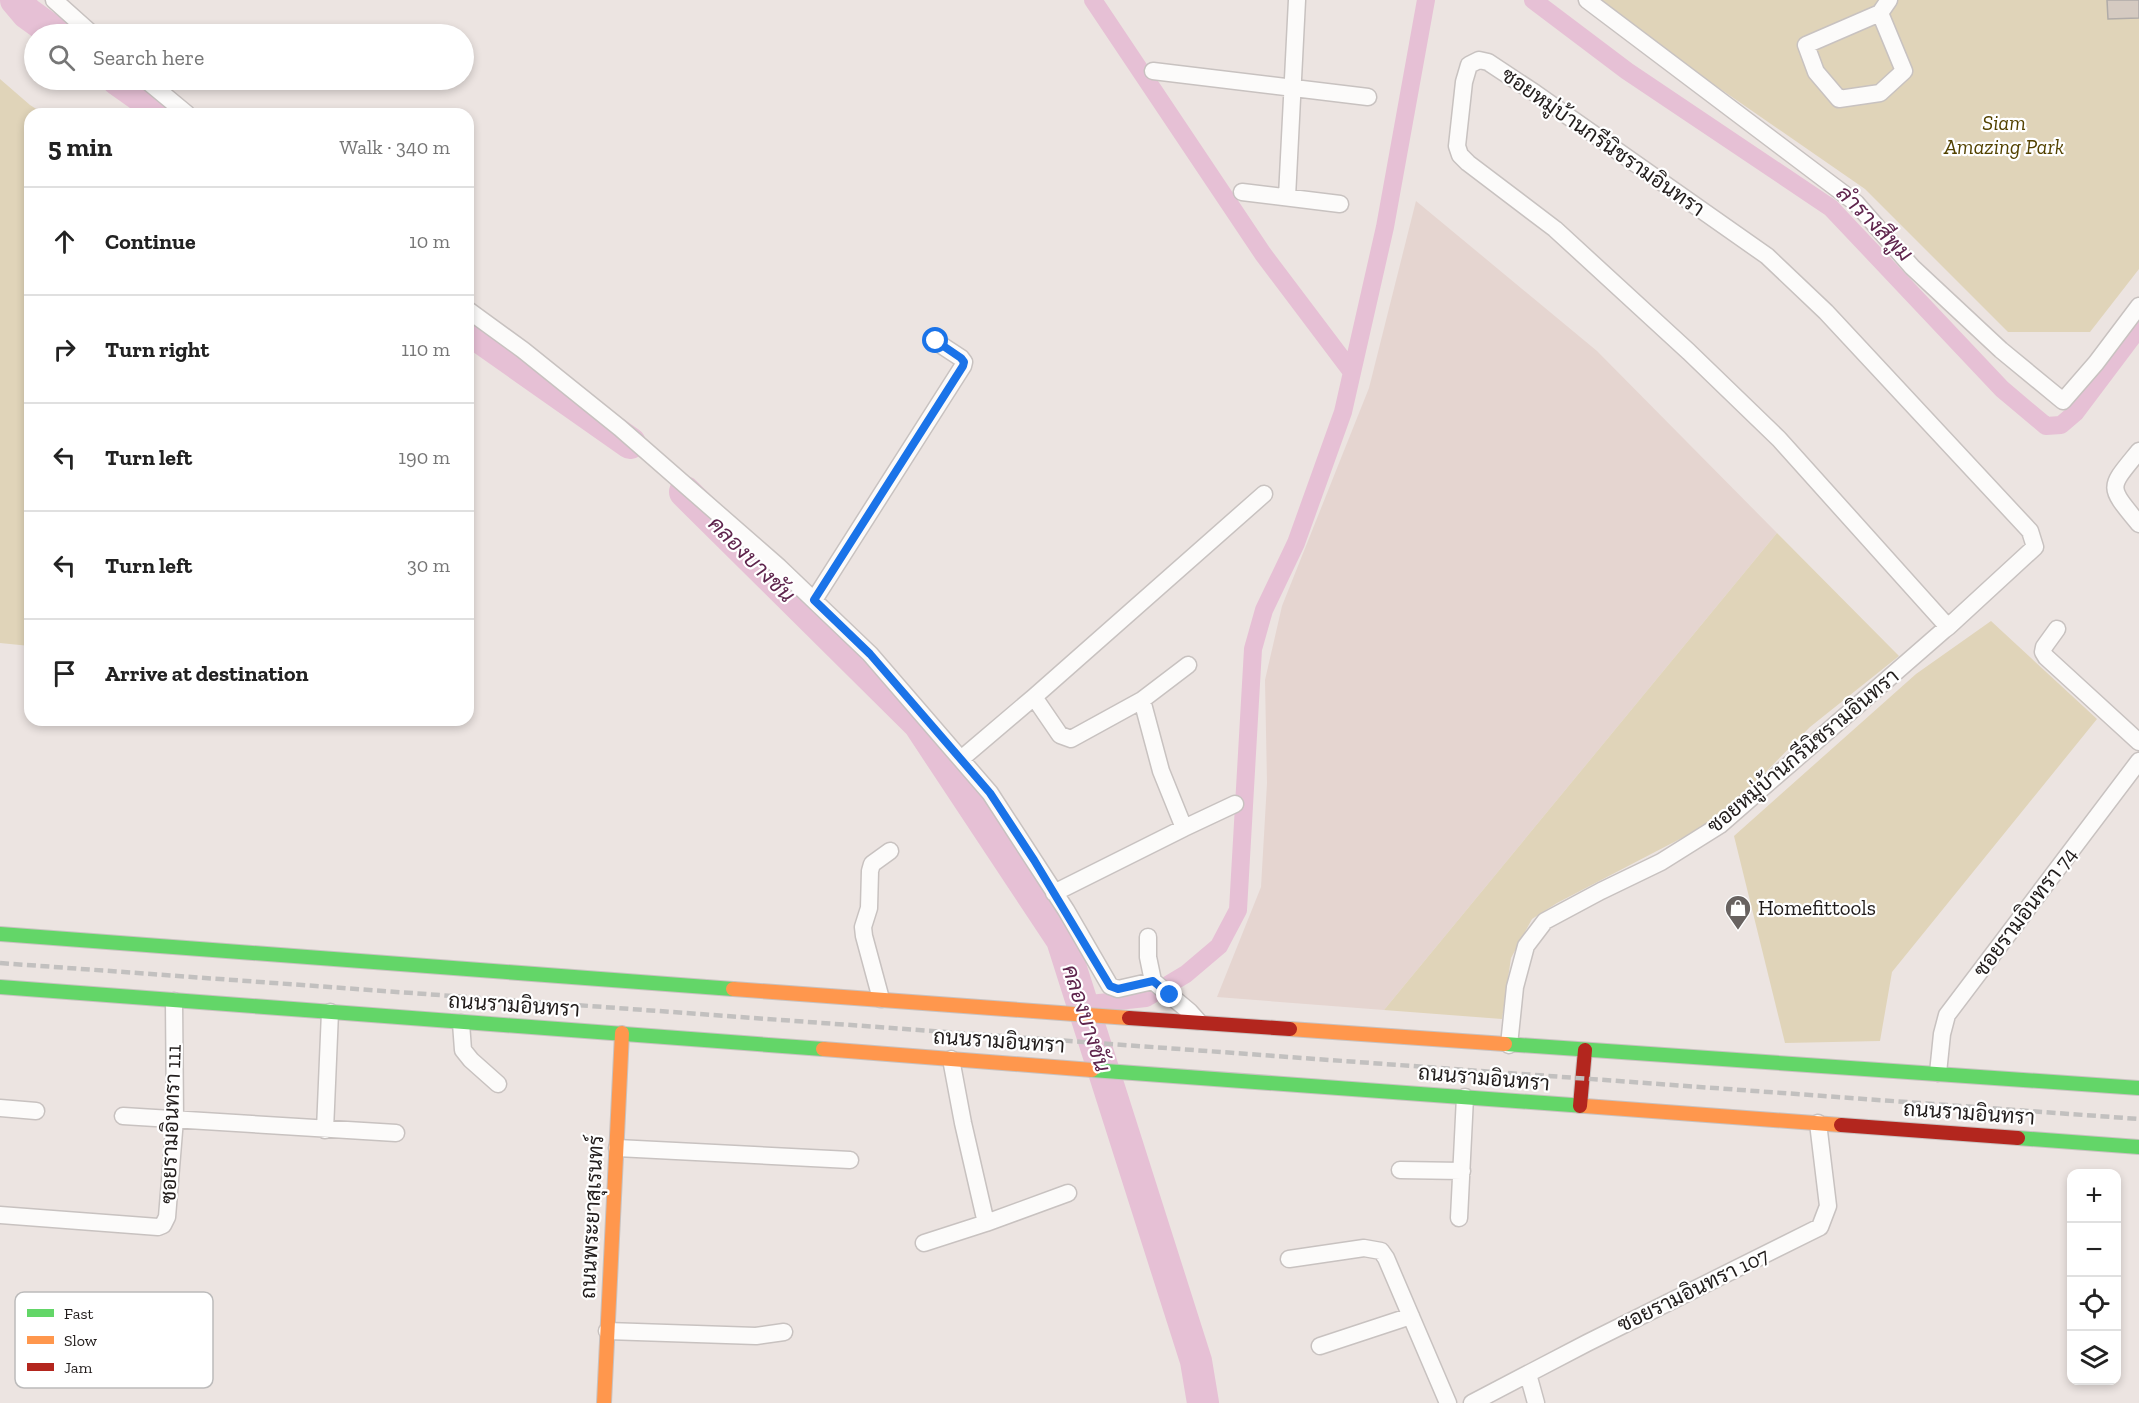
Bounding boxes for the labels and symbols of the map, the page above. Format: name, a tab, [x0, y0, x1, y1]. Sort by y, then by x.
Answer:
street label: ซอยหมู่บ้านกรีนิชรามอินทรา	[1495, 62, 1710, 224]
park label: Siam Amazing Park	[1943, 110, 2064, 159]
water label: ลำรางสีพูม	[1829, 180, 1919, 269]
route start	[922, 327, 948, 353]
water label: คลองบางชัน	[703, 511, 800, 608]
street label: ซอยหมู่บ้านกรีนิชรามอินทรา	[1702, 663, 1905, 840]
street label: ซอยรามอินทรา 74	[1968, 842, 2081, 981]
shop icon: Homefittools	[1723, 893, 1753, 931]
place label: Homefittools	[1758, 895, 1876, 920]
water label: คลองบางชัน	[1057, 961, 1117, 1075]
route end	[1156, 981, 1182, 1007]
street label: ถนนรามอินทรา	[447, 987, 581, 1022]
street label: ถนนรามอินทรา	[932, 1023, 1066, 1058]
street label: ซอยรามอินทรา 111	[155, 1044, 186, 1204]
street label: ถนนรามอินทรา	[1417, 1059, 1551, 1096]
street label: ถนนรามอินทรา	[1902, 1095, 2036, 1130]
street label: ถนนพระยาสุเรนทร์	[574, 1134, 610, 1300]
street label: ซอยรามอินทรา 107	[1613, 1242, 1773, 1337]
legend	[15, 1292, 213, 1388]
text: Fast	[64, 1304, 93, 1323]
text: Slow	[64, 1331, 98, 1350]
text: Jam	[64, 1358, 93, 1377]

